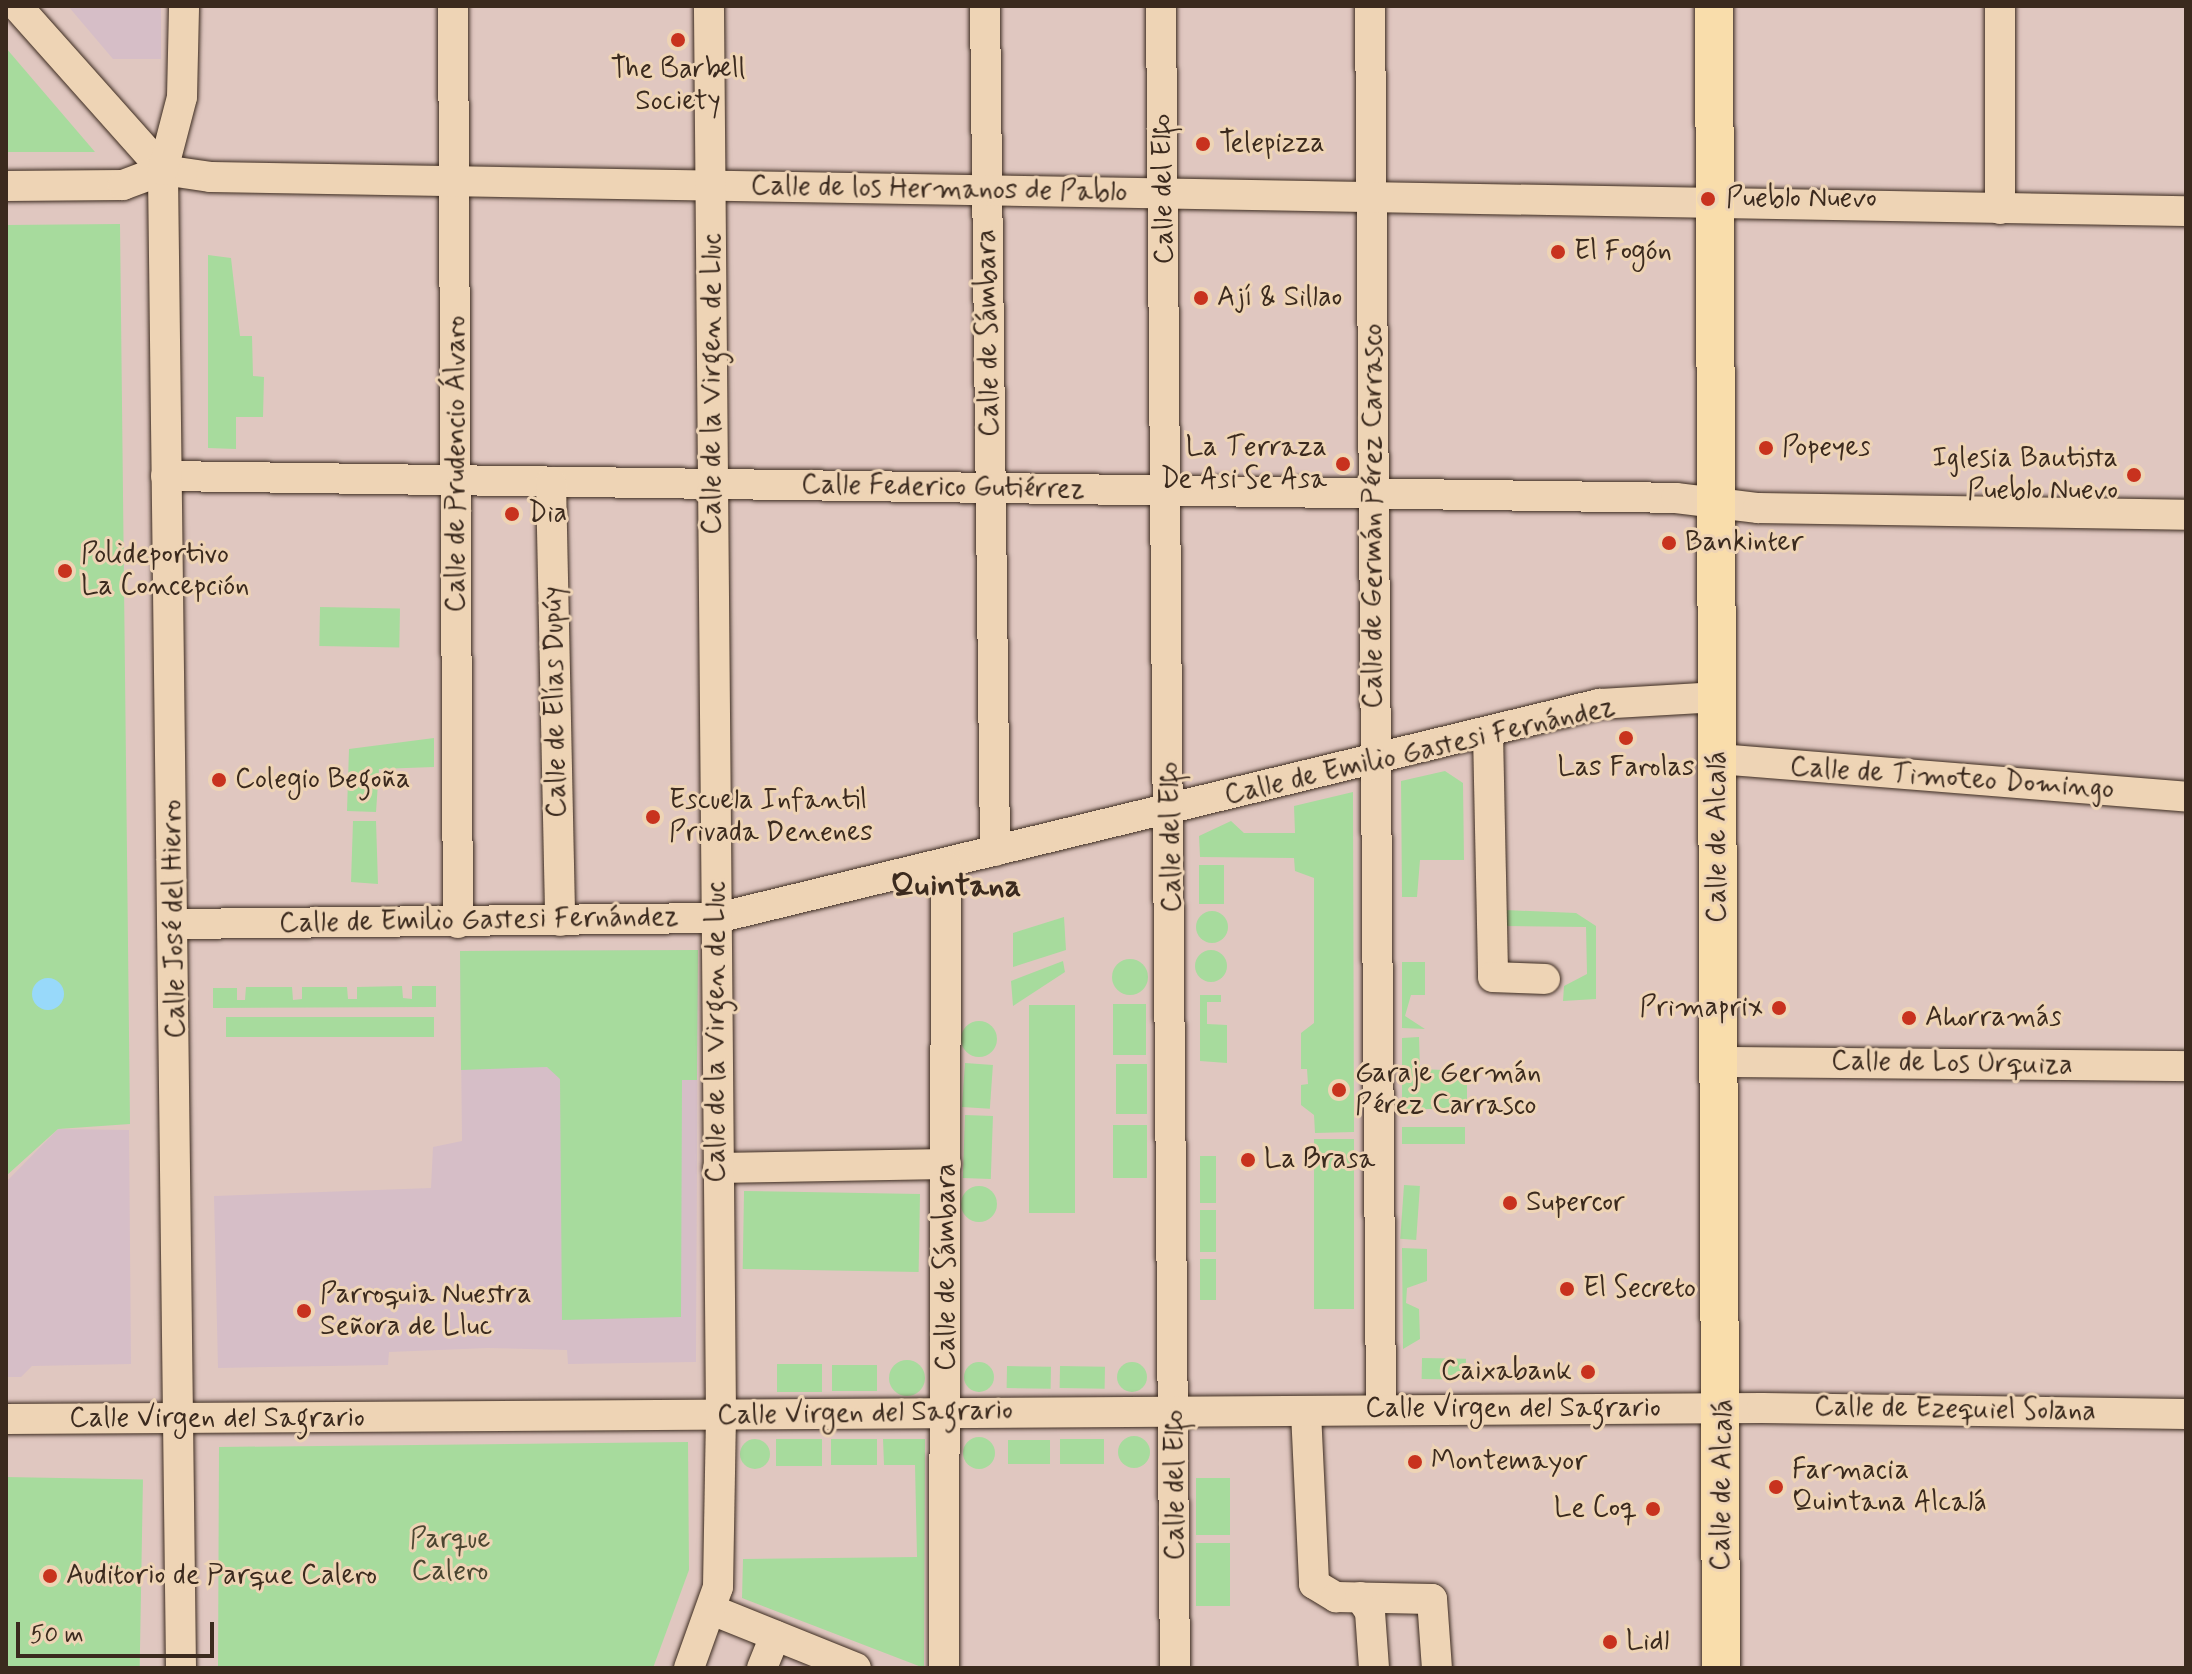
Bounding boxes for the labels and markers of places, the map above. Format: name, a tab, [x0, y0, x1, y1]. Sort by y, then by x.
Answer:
marker: The Barbell Society	[669, 31, 687, 49]
place label: The Barbell Society	[611, 53, 745, 119]
place label: Telepizza	[1219, 127, 1325, 161]
marker: Telepizza	[1194, 135, 1212, 153]
place label: Pueblo Nuevo	[1726, 182, 1877, 216]
marker: Pueblo Nuevo	[1697, 188, 1719, 210]
place label: El Fogón	[1574, 235, 1671, 269]
marker: El Fogón	[1549, 243, 1567, 261]
place label: Ají & Sillao	[1217, 281, 1342, 315]
marker: Ají & Sillao	[1192, 289, 1210, 307]
place label: La Terraza De Asi Se Asa	[1161, 431, 1327, 497]
place label: Popeyes	[1782, 431, 1871, 465]
marker: Popeyes	[1757, 439, 1775, 457]
place label: Iglesia Bautista Pueblo Nuevo	[1937, 442, 2118, 508]
marker: La Terraza De Asi Se Asa	[1334, 455, 1352, 473]
marker: Iglesia Bautista Pueblo Nuevo	[2125, 466, 2143, 484]
place label: Dia	[528, 497, 567, 531]
marker: Dia	[503, 505, 521, 523]
place label: Bankinter	[1685, 526, 1804, 560]
marker: Bankinter	[1660, 534, 1678, 552]
place label: Polideportivo La Concepción	[81, 538, 248, 604]
marker: Polideportivo La Concepción	[56, 562, 74, 580]
marker: Las Farolas	[1617, 729, 1635, 747]
place label: Las Farolas	[1558, 751, 1694, 785]
place label: Colegio Begoña	[235, 763, 412, 797]
marker: Colegio Begoña	[210, 771, 228, 789]
place label: Escuela Infantil Privada Denenes	[669, 784, 874, 850]
marker: Escuela Infantil Privada Denenes	[644, 808, 662, 826]
place label: Primaprix	[1640, 991, 1763, 1025]
marker: Primaprix	[1770, 999, 1788, 1017]
place label: Ahorramás	[1925, 1001, 2062, 1035]
marker: Ahorramás	[1900, 1009, 1918, 1027]
place label: Garaje Germán Pérez Carrasco	[1355, 1057, 1541, 1123]
marker: Garaje Germán Pérez Carrasco	[1330, 1081, 1348, 1099]
place label: La Brasa	[1264, 1143, 1372, 1177]
marker: La Brasa	[1239, 1151, 1257, 1169]
place label: Supercor	[1526, 1186, 1625, 1220]
marker: Supercor	[1501, 1194, 1519, 1212]
place label: El Secreto	[1583, 1272, 1708, 1306]
place label: Parroquia Nuestra Señora de Lluc	[320, 1278, 532, 1344]
marker: El Secreto	[1558, 1280, 1576, 1298]
marker: Parroquia Nuestra Señora de Lluc	[295, 1302, 313, 1320]
place label: Caixabank	[1441, 1355, 1572, 1389]
marker: Caixabank	[1579, 1363, 1597, 1381]
place label: Montemayor	[1431, 1445, 1587, 1479]
marker: Montemayor	[1406, 1453, 1424, 1471]
place label: Farmacia Quintana Alcalá	[1792, 1454, 1984, 1520]
marker: Farmacia Quintana Alcalá	[1767, 1478, 1785, 1496]
place label: Le Coq	[1551, 1492, 1637, 1526]
marker: Le Coq	[1644, 1500, 1662, 1518]
place label: Auditorio de Parque Calero	[66, 1559, 372, 1593]
marker: Auditorio de Parque Calero	[41, 1567, 59, 1585]
place label: Lidl	[1626, 1625, 1669, 1659]
marker: Lidl	[1601, 1633, 1619, 1651]

